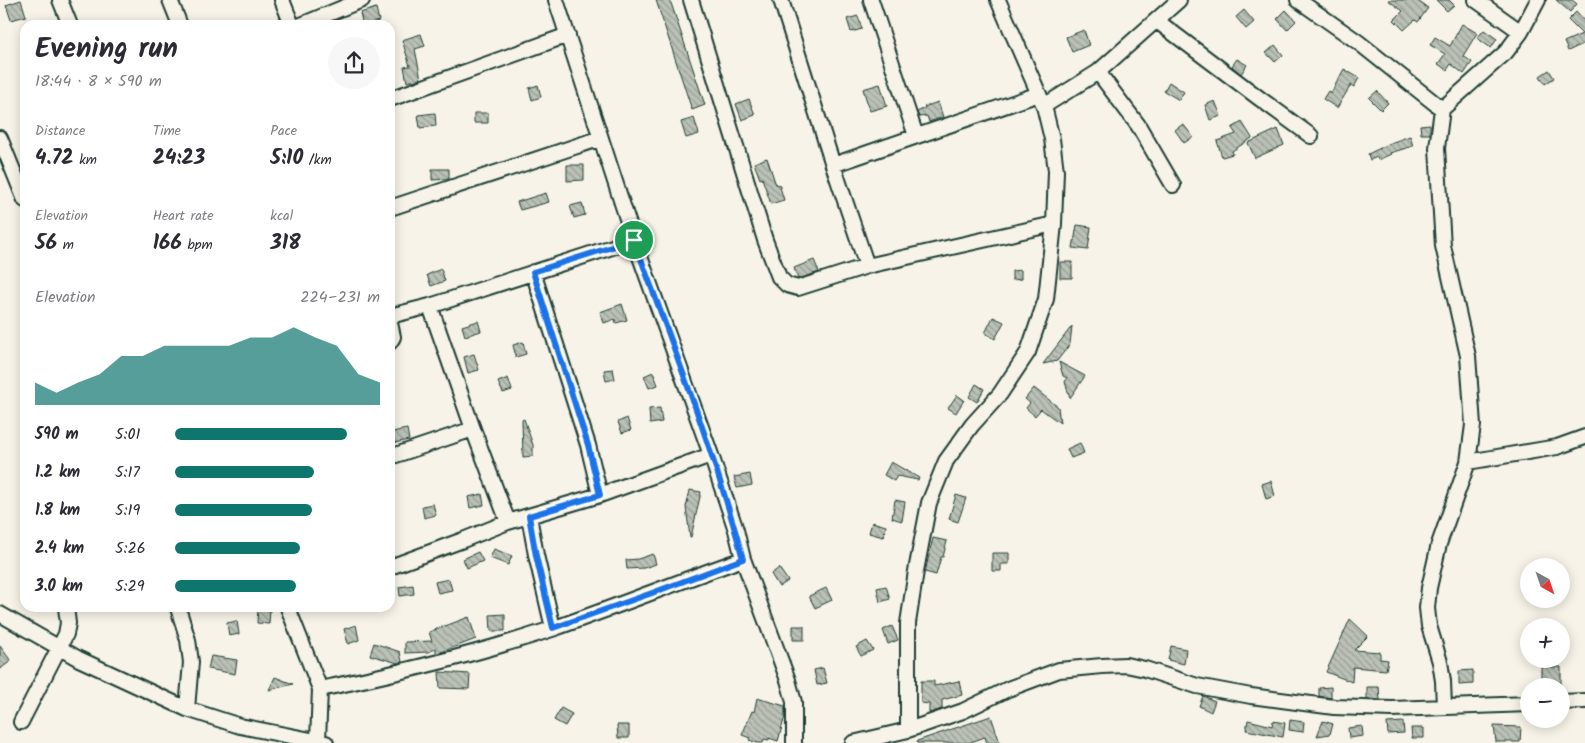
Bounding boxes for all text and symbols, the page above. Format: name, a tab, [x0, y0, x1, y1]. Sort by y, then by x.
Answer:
text: Evening run	[35, 27, 178, 72]
button: share	[328, 37, 380, 89]
text: 18:44 · 8 × 590 m	[35, 69, 162, 94]
text: Distance	[35, 120, 85, 142]
text: Time	[153, 120, 181, 142]
text: Pace	[270, 120, 297, 142]
text: 4.72	[35, 142, 74, 175]
text: 24:23	[153, 142, 205, 175]
text: 5:10	[270, 142, 303, 175]
text: km	[74, 149, 97, 171]
text: /km	[303, 149, 332, 171]
text: Elevation	[35, 205, 88, 227]
text: Heart rate	[153, 205, 214, 227]
text: kcal	[270, 205, 293, 227]
pin	[613, 219, 655, 261]
icon: arrive	[620, 226, 648, 254]
text: 56	[35, 227, 57, 260]
text: 166	[153, 227, 182, 260]
text: 318	[270, 227, 301, 260]
text: m	[57, 234, 74, 256]
text: bpm	[182, 234, 213, 256]
text: Elevation	[35, 285, 96, 310]
text: 224–231 m	[300, 285, 380, 310]
text: 590 m	[35, 422, 79, 447]
text: 5:01	[115, 422, 141, 447]
text: 1.2 km	[35, 460, 80, 485]
text: 5:17	[115, 460, 140, 485]
text: 1.8 km	[35, 498, 80, 523]
text: 5:19	[115, 498, 140, 523]
text: 2.4 km	[35, 536, 84, 561]
text: 5:26	[115, 536, 146, 561]
north arrow	[1520, 558, 1570, 608]
map controls	[1520, 558, 1570, 728]
text: 3.0 km	[35, 574, 83, 599]
text: 5:29	[115, 574, 145, 599]
button: +	[1520, 618, 1570, 668]
button: −	[1520, 678, 1570, 728]

